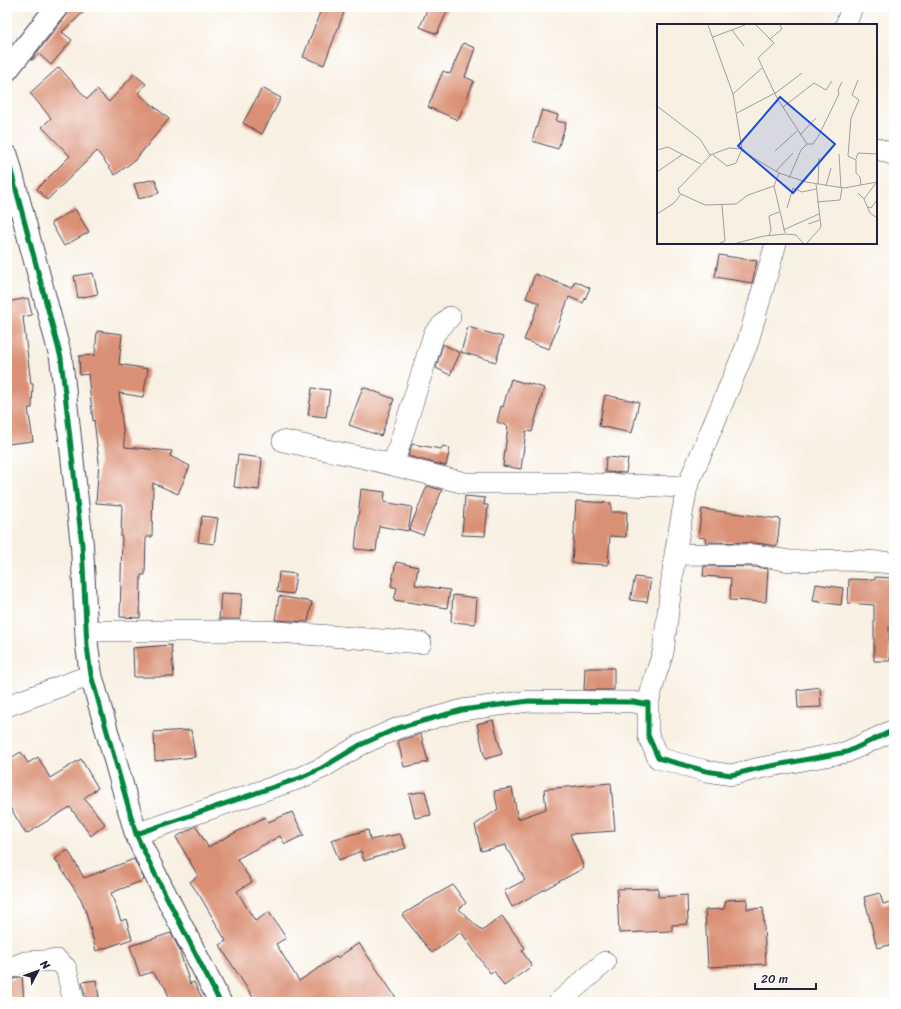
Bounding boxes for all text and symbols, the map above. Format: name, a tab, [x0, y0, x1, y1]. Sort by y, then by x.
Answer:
inset map	[657, 24, 877, 244]
north arrow	[18, 951, 58, 991]
text: N	[35, 955, 55, 974]
scale bar	[755, 965, 816, 991]
text: 20 m	[761, 968, 788, 990]

